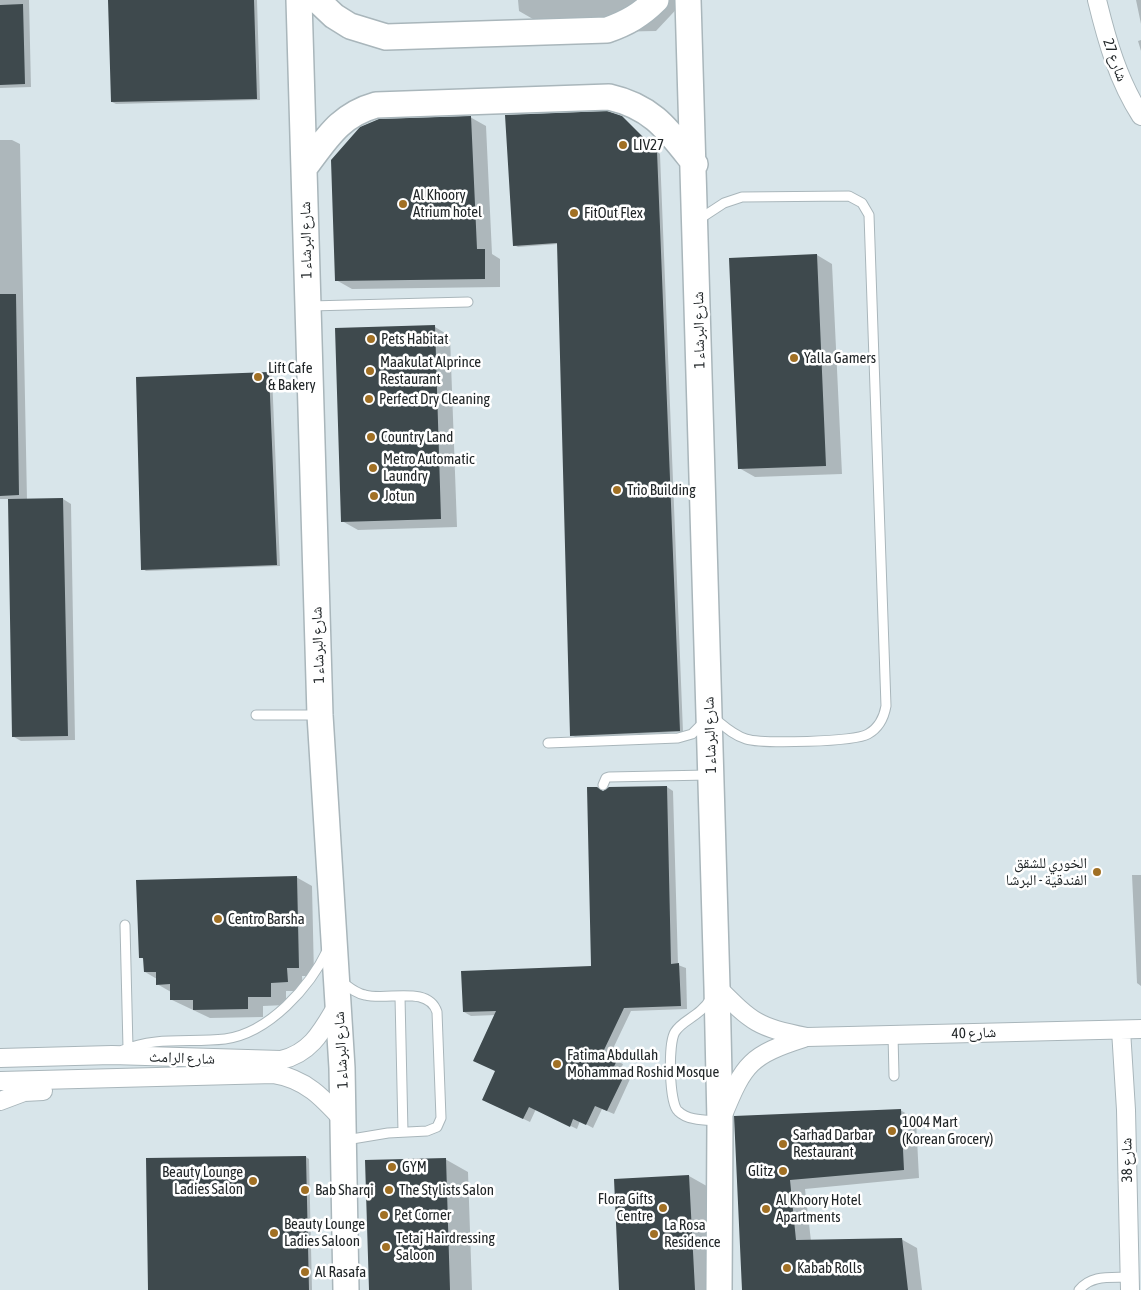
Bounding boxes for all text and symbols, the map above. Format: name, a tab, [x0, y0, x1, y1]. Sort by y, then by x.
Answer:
street label: شارع 27	[1099, 36, 1131, 84]
place label: LIV27	[633, 136, 664, 154]
marker: LIV27	[617, 139, 629, 151]
place label: Al Khoory Atrium hotel	[413, 186, 482, 221]
marker: Al Khoory Atrium hotel	[397, 198, 409, 210]
street label: شارع البرشاء 1	[296, 201, 316, 279]
place label: FitOut Flex	[584, 204, 643, 222]
marker: FitOut Flex	[568, 207, 580, 219]
street label: شارع البرشاء 1	[689, 291, 709, 369]
place label: Pets Habitat	[381, 330, 449, 348]
marker: Pets Habitat	[365, 333, 377, 345]
place label: Yalla Gamers	[804, 349, 876, 367]
marker: Yalla Gamers	[788, 352, 800, 364]
place label: Maakulat Alprince Restaurant	[380, 353, 481, 388]
place label: Lift Cafe & Bakery	[268, 359, 316, 394]
marker: Maakulat Alprince Restaurant	[364, 365, 376, 377]
marker: Lift Cafe & Bakery	[252, 371, 264, 383]
place label: Perfect Dry Cleaning	[379, 390, 490, 408]
marker: Perfect Dry Cleaning	[363, 393, 375, 405]
place label: Country Land	[381, 428, 453, 446]
marker: Country Land	[365, 431, 377, 443]
place label: Metro Automatic Laundry	[383, 450, 475, 485]
marker: Metro Automatic Laundry	[367, 462, 379, 474]
place label: Trio Building	[627, 481, 696, 499]
marker: Trio Building	[611, 484, 623, 496]
place label: Jotun	[384, 487, 415, 505]
marker: Jotun	[368, 490, 380, 502]
street label: شارع البرشاء 1	[308, 606, 328, 684]
street label: شارع البرشاء 1	[700, 696, 720, 774]
place label: الخوري للشقق الفندقية - البرشا	[1006, 854, 1087, 889]
marker: الخوري للشقق الفندقية - البرشا	[1091, 866, 1103, 878]
place label: Centro Barsha	[228, 910, 305, 928]
marker: Centro Barsha	[212, 913, 224, 925]
street label: شارع البرشاء 1	[330, 1011, 352, 1089]
street label: شارع 40	[951, 1023, 997, 1043]
place label: Fatima Abdullah Mohammad Roshid Mosque	[567, 1046, 719, 1081]
street label: شارع الرامث	[149, 1048, 215, 1068]
marker: Fatima Abdullah Mohammad Roshid Mosque	[551, 1058, 563, 1070]
place label: 1004 Mart (Korean Grocery)	[902, 1113, 993, 1148]
marker: 1004 Mart (Korean Grocery)	[886, 1125, 898, 1137]
place label: Sarhad Darbar Restaurant	[793, 1126, 872, 1161]
marker: Sarhad Darbar Restaurant	[777, 1138, 789, 1150]
street label: شارع 38	[1118, 1138, 1136, 1182]
place label: GYM	[402, 1158, 427, 1176]
marker: GYM	[386, 1161, 398, 1173]
place label: Glitz	[748, 1162, 773, 1180]
place label: Beauty Lounge Ladies Salon	[162, 1163, 243, 1198]
marker: Glitz	[777, 1165, 789, 1177]
marker: Beauty Lounge Ladies Salon	[247, 1175, 259, 1187]
place label: Bab Sharqi	[315, 1181, 374, 1199]
place label: The Stylists Salon	[399, 1181, 494, 1199]
marker: Bab Sharqi	[299, 1184, 311, 1196]
marker: The Stylists Salon	[383, 1184, 395, 1196]
place label: Flora Gifts Centre	[598, 1190, 653, 1225]
place label: Al Khoory Hotel Apartments	[776, 1191, 861, 1226]
marker: Flora Gifts Centre	[657, 1202, 669, 1214]
marker: Al Khoory Hotel Apartments	[760, 1203, 772, 1215]
place label: Pet Corner	[394, 1206, 451, 1224]
marker: Pet Corner	[378, 1209, 390, 1221]
place label: Beauty Lounge Ladies Saloon	[284, 1215, 365, 1250]
place label: La Rosa Residence	[664, 1216, 721, 1251]
marker: Beauty Lounge Ladies Saloon	[268, 1227, 280, 1239]
marker: La Rosa Residence	[648, 1228, 660, 1240]
place label: Tetaj Hairdressing Saloon	[396, 1229, 495, 1264]
marker: Tetaj Hairdressing Saloon	[380, 1241, 392, 1253]
place label: Kabab Rolls	[797, 1259, 862, 1277]
marker: Kabab Rolls	[781, 1262, 793, 1274]
place label: Al Rasafa	[315, 1263, 366, 1281]
marker: Al Rasafa	[299, 1266, 311, 1278]

